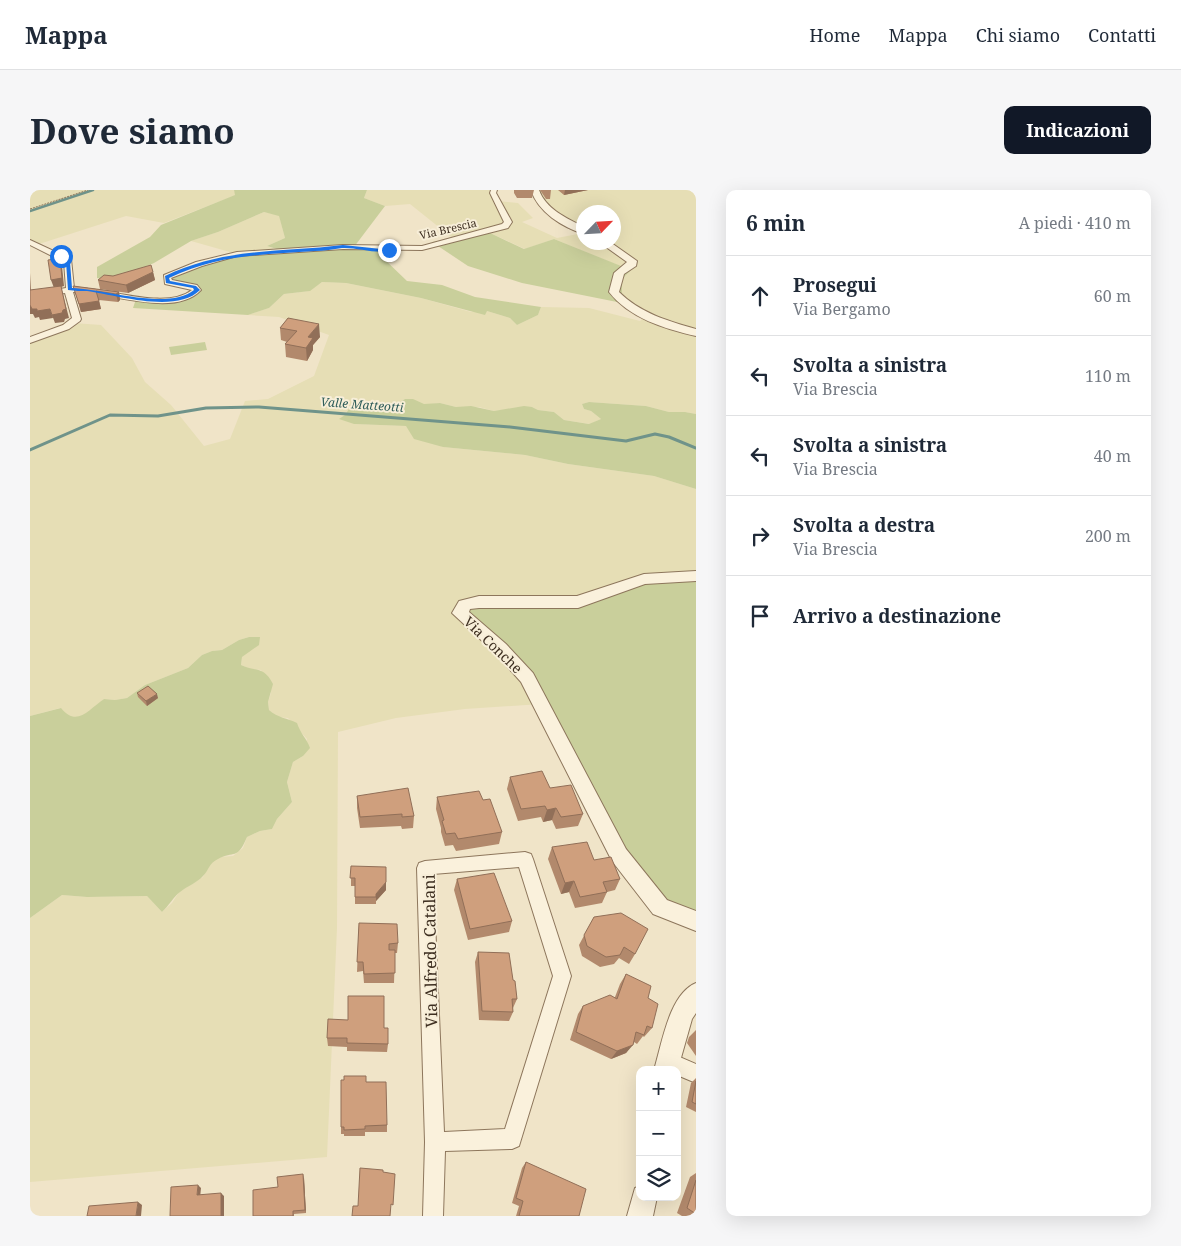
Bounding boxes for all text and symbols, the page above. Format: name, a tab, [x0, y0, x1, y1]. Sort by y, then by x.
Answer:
text: Mappa	[25, 18, 108, 51]
text: Home	[809, 23, 860, 47]
text: Mappa	[888, 23, 948, 47]
text: Chi siamo	[976, 23, 1060, 47]
text: Contatti	[1088, 23, 1156, 47]
button: Indicazioni	[1004, 106, 1151, 154]
text: Dove siamo	[30, 107, 235, 154]
north arrow	[576, 205, 621, 250]
text: 6 min	[746, 209, 805, 237]
text: A piedi · 410 m	[1019, 212, 1131, 234]
street label: Via Brescia	[418, 215, 478, 242]
route end	[378, 239, 401, 262]
route start	[50, 245, 73, 268]
text: Prosegui	[793, 272, 877, 298]
icon: ahead	[746, 282, 774, 310]
text: 60 m	[1094, 285, 1131, 307]
text: Via Bergamo	[793, 298, 891, 320]
text: Svolta a sinistra	[793, 352, 947, 378]
icon: left	[746, 362, 774, 390]
text: 110 m	[1085, 365, 1131, 387]
text: Via Brescia	[793, 378, 878, 400]
water label: Valle Matteotti	[320, 393, 404, 416]
text: Svolta a sinistra	[793, 432, 947, 458]
icon: left	[746, 442, 774, 470]
text: 40 m	[1094, 445, 1131, 467]
text: Via Brescia	[793, 458, 878, 480]
text: Svolta a destra	[793, 512, 935, 538]
icon: right	[746, 522, 774, 550]
text: 200 m	[1085, 525, 1131, 547]
text: Via Brescia	[793, 538, 878, 560]
icon: arrive	[746, 602, 774, 630]
text: Arrivo a destinazione	[793, 603, 1001, 629]
street label: Via Conche	[460, 612, 527, 677]
street label: Via Alfredo Catalani	[418, 874, 442, 1028]
map controls	[636, 1066, 681, 1201]
button: +	[636, 1066, 681, 1111]
button: −	[636, 1111, 681, 1156]
button: layers	[636, 1156, 681, 1201]

